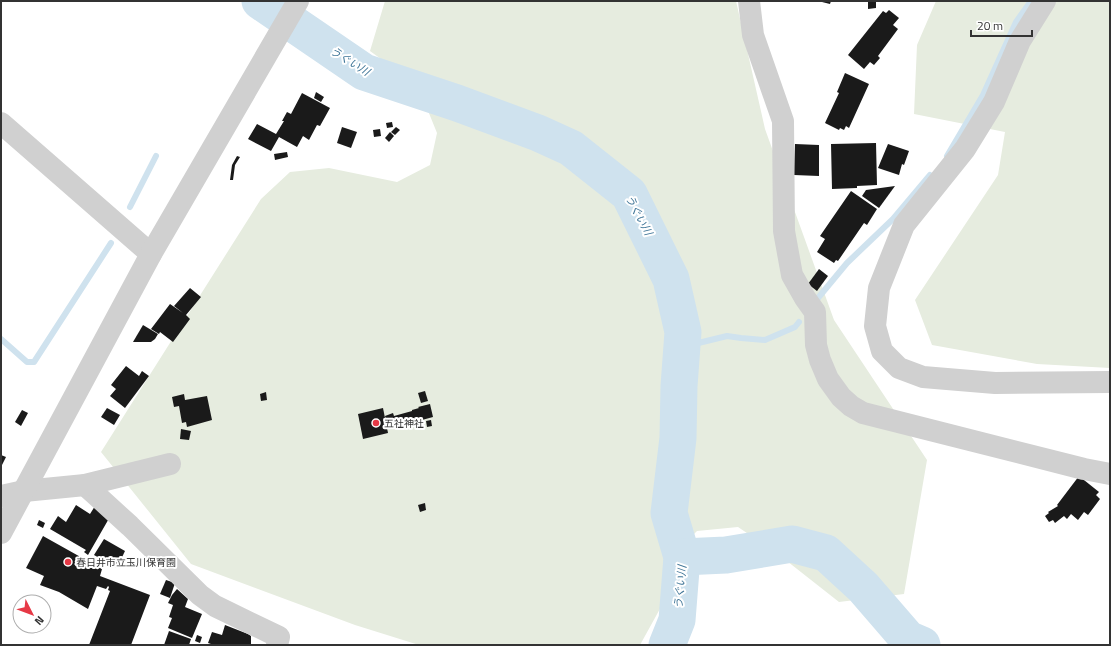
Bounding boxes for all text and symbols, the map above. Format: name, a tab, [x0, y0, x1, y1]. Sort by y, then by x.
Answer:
scale bar	[971, 12, 1032, 38]
text: 20 m	[977, 16, 1003, 35]
water label: うぐい川	[327, 43, 374, 80]
water label: うぐい川	[622, 192, 657, 239]
place label: 五社神社	[384, 416, 424, 431]
marker: 五社神社	[371, 418, 381, 428]
place label: 春日井市立玉川保育園	[76, 555, 176, 570]
marker: 春日井市立玉川保育園	[63, 557, 73, 567]
water label: うぐい川	[670, 563, 690, 610]
north arrow	[12, 594, 52, 634]
text: N	[31, 613, 48, 629]

